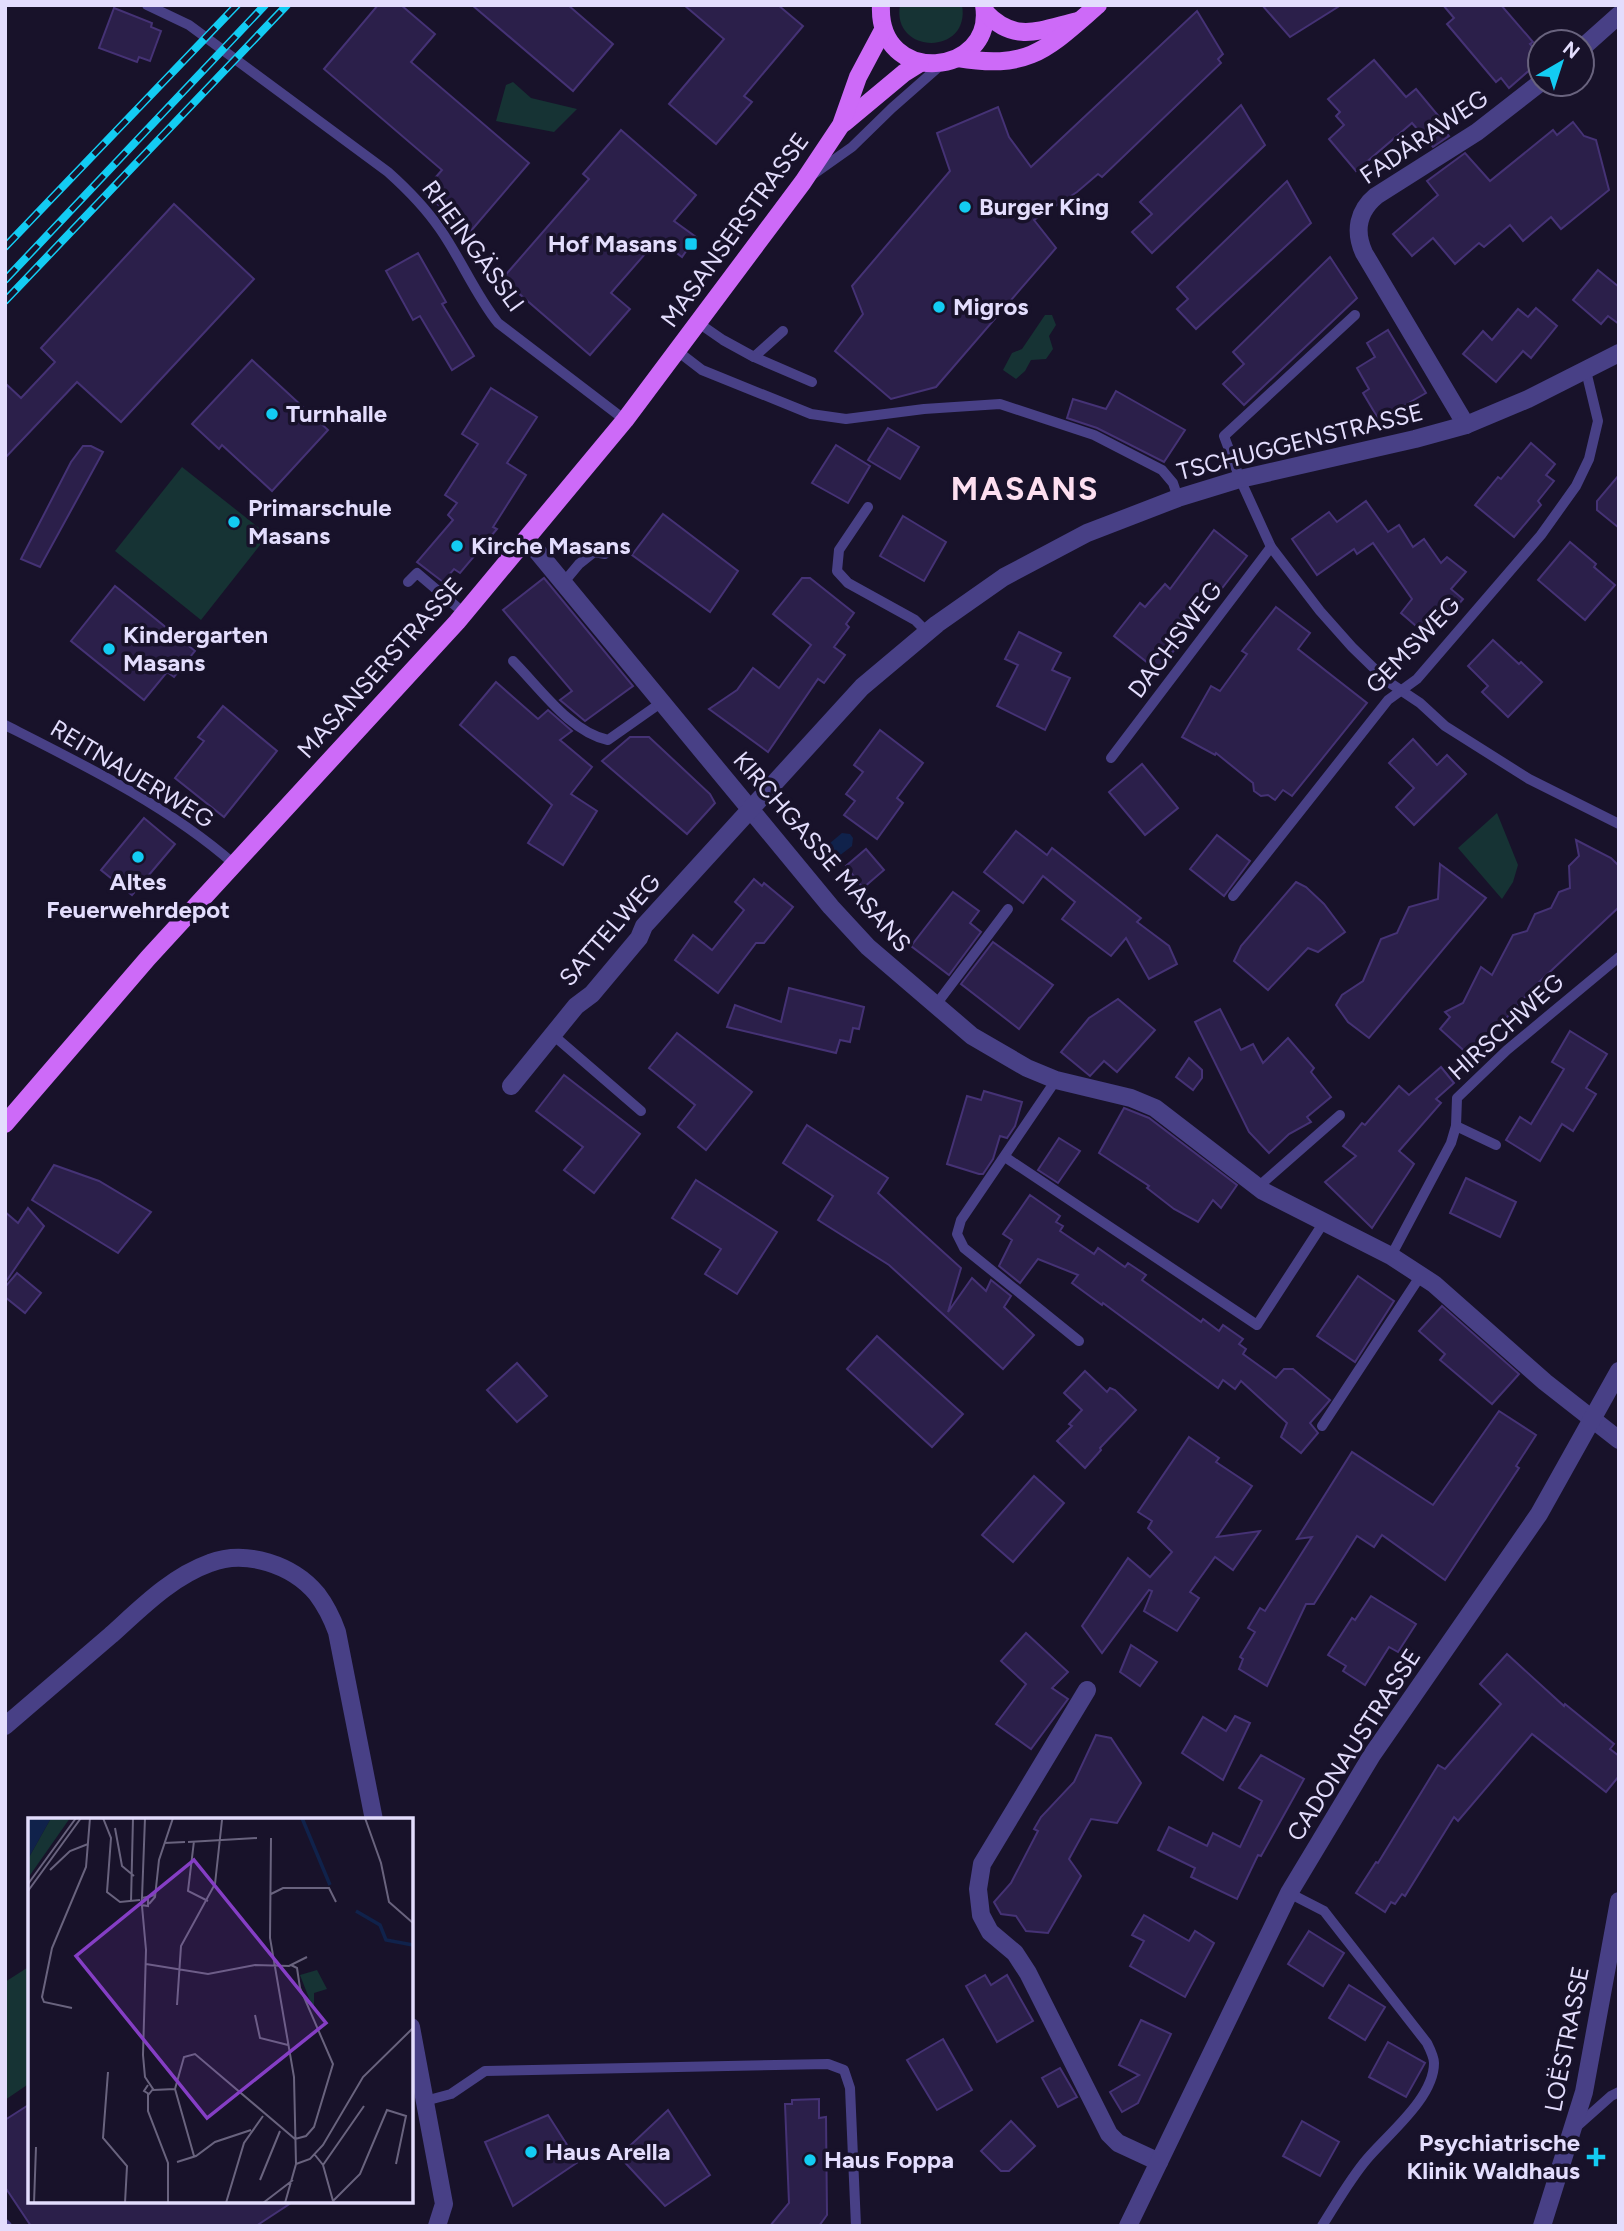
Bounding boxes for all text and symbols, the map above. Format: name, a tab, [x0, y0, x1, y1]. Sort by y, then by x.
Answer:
north arrow	[1526, 28, 1596, 98]
text: N	[1558, 37, 1584, 64]
street label: FADÄRAWEG	[1354, 83, 1493, 190]
street label: MASANSERSTRASSE	[654, 127, 815, 333]
street label: RHEINGÄSSLI	[416, 174, 531, 317]
place label: Burger King	[979, 192, 1109, 221]
marker: Burger King	[957, 199, 973, 215]
place label: Hof Masans	[548, 229, 677, 258]
marker: Hof Masans	[683, 236, 699, 252]
place label: Migros	[953, 292, 1029, 321]
marker: Migros	[931, 299, 947, 315]
street label: TSCHUGGENSTRASSE	[1174, 397, 1426, 486]
place label: Turnhalle	[286, 399, 387, 428]
marker: Turnhalle	[264, 406, 280, 422]
district label: MASANS	[951, 470, 1099, 508]
place label: Primarschule Masans	[248, 493, 391, 550]
marker: Primarschule Masans	[226, 514, 242, 530]
place label: Kirche Masans	[471, 531, 630, 560]
marker: Kirche Masans	[449, 538, 465, 554]
street label: MASANSERSTRASSE	[291, 571, 468, 764]
street label: DACHSWEG	[1122, 576, 1228, 703]
street label: GEMSWEG	[1359, 590, 1466, 699]
place label: Kindergarten Masans	[123, 620, 268, 677]
marker: Kindergarten Masans	[101, 641, 117, 657]
street label: REITNAUERWEG	[45, 713, 219, 834]
street label: KIRCHGASSE MASANS	[727, 745, 917, 958]
marker: Altes Feuerwehrdepot	[130, 849, 146, 865]
place label: Altes Feuerwehrdepot	[46, 867, 230, 924]
street label: SATTELWEG	[553, 868, 666, 992]
street label: HIRSCHWEG	[1442, 967, 1569, 1086]
street label: CADONAUSTRASSE	[1281, 1643, 1427, 1846]
inset map	[28, 1818, 413, 2203]
street label: LOËSTRASSE	[1538, 1964, 1595, 2114]
place label: Psychiatrische Klinik Waldhaus	[1406, 2128, 1580, 2185]
place label: Haus Arella	[545, 2137, 670, 2166]
marker: Haus Arella	[523, 2144, 539, 2160]
place label: Haus Foppa	[824, 2145, 954, 2174]
marker: Psychiatrische Klinik Waldhaus	[1586, 2147, 1606, 2167]
marker: Haus Foppa	[802, 2152, 818, 2168]

